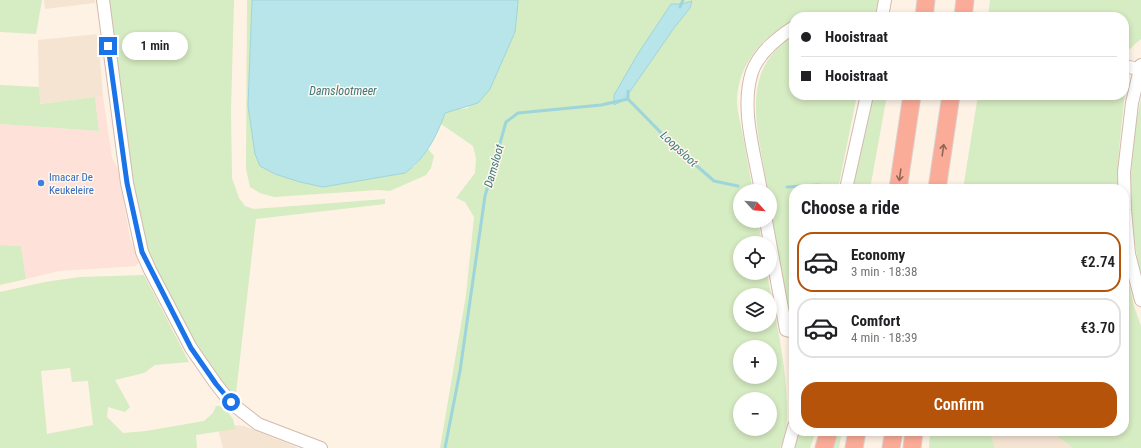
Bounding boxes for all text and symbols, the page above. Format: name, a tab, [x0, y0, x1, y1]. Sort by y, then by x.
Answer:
text: Hooistraat	[825, 28, 888, 46]
callout: 1 min	[122, 32, 188, 60]
route end	[99, 37, 117, 55]
text: 1 min	[141, 38, 169, 53]
text: Hooistraat	[825, 67, 888, 85]
water label: Damslootmeer	[309, 84, 377, 98]
water label: Loopsloot	[657, 128, 701, 170]
water label: Damsloot	[481, 142, 507, 189]
one-way arrow	[939, 144, 947, 157]
one-way arrow	[896, 168, 904, 181]
place label: Imacar De Keukeleire	[49, 171, 94, 197]
marker: Imacar De Keukeleire	[36, 178, 46, 188]
north arrow	[733, 184, 777, 228]
map controls	[733, 184, 777, 436]
text: Choose a ride	[801, 197, 900, 218]
button: locate	[733, 236, 777, 280]
icon: car	[803, 244, 839, 280]
text: Economy	[851, 246, 905, 264]
text: €2.74	[1081, 253, 1115, 271]
text: 3 min · 18:38	[851, 264, 917, 279]
button: layers	[733, 288, 777, 332]
icon: car	[803, 310, 839, 346]
text: Comfort	[851, 312, 900, 330]
text: €3.70	[1081, 319, 1115, 337]
text: 4 min · 18:39	[851, 330, 917, 345]
button: +	[733, 340, 777, 384]
button: Confirm	[801, 382, 1117, 428]
button: −	[733, 392, 777, 436]
route start	[222, 393, 240, 411]

